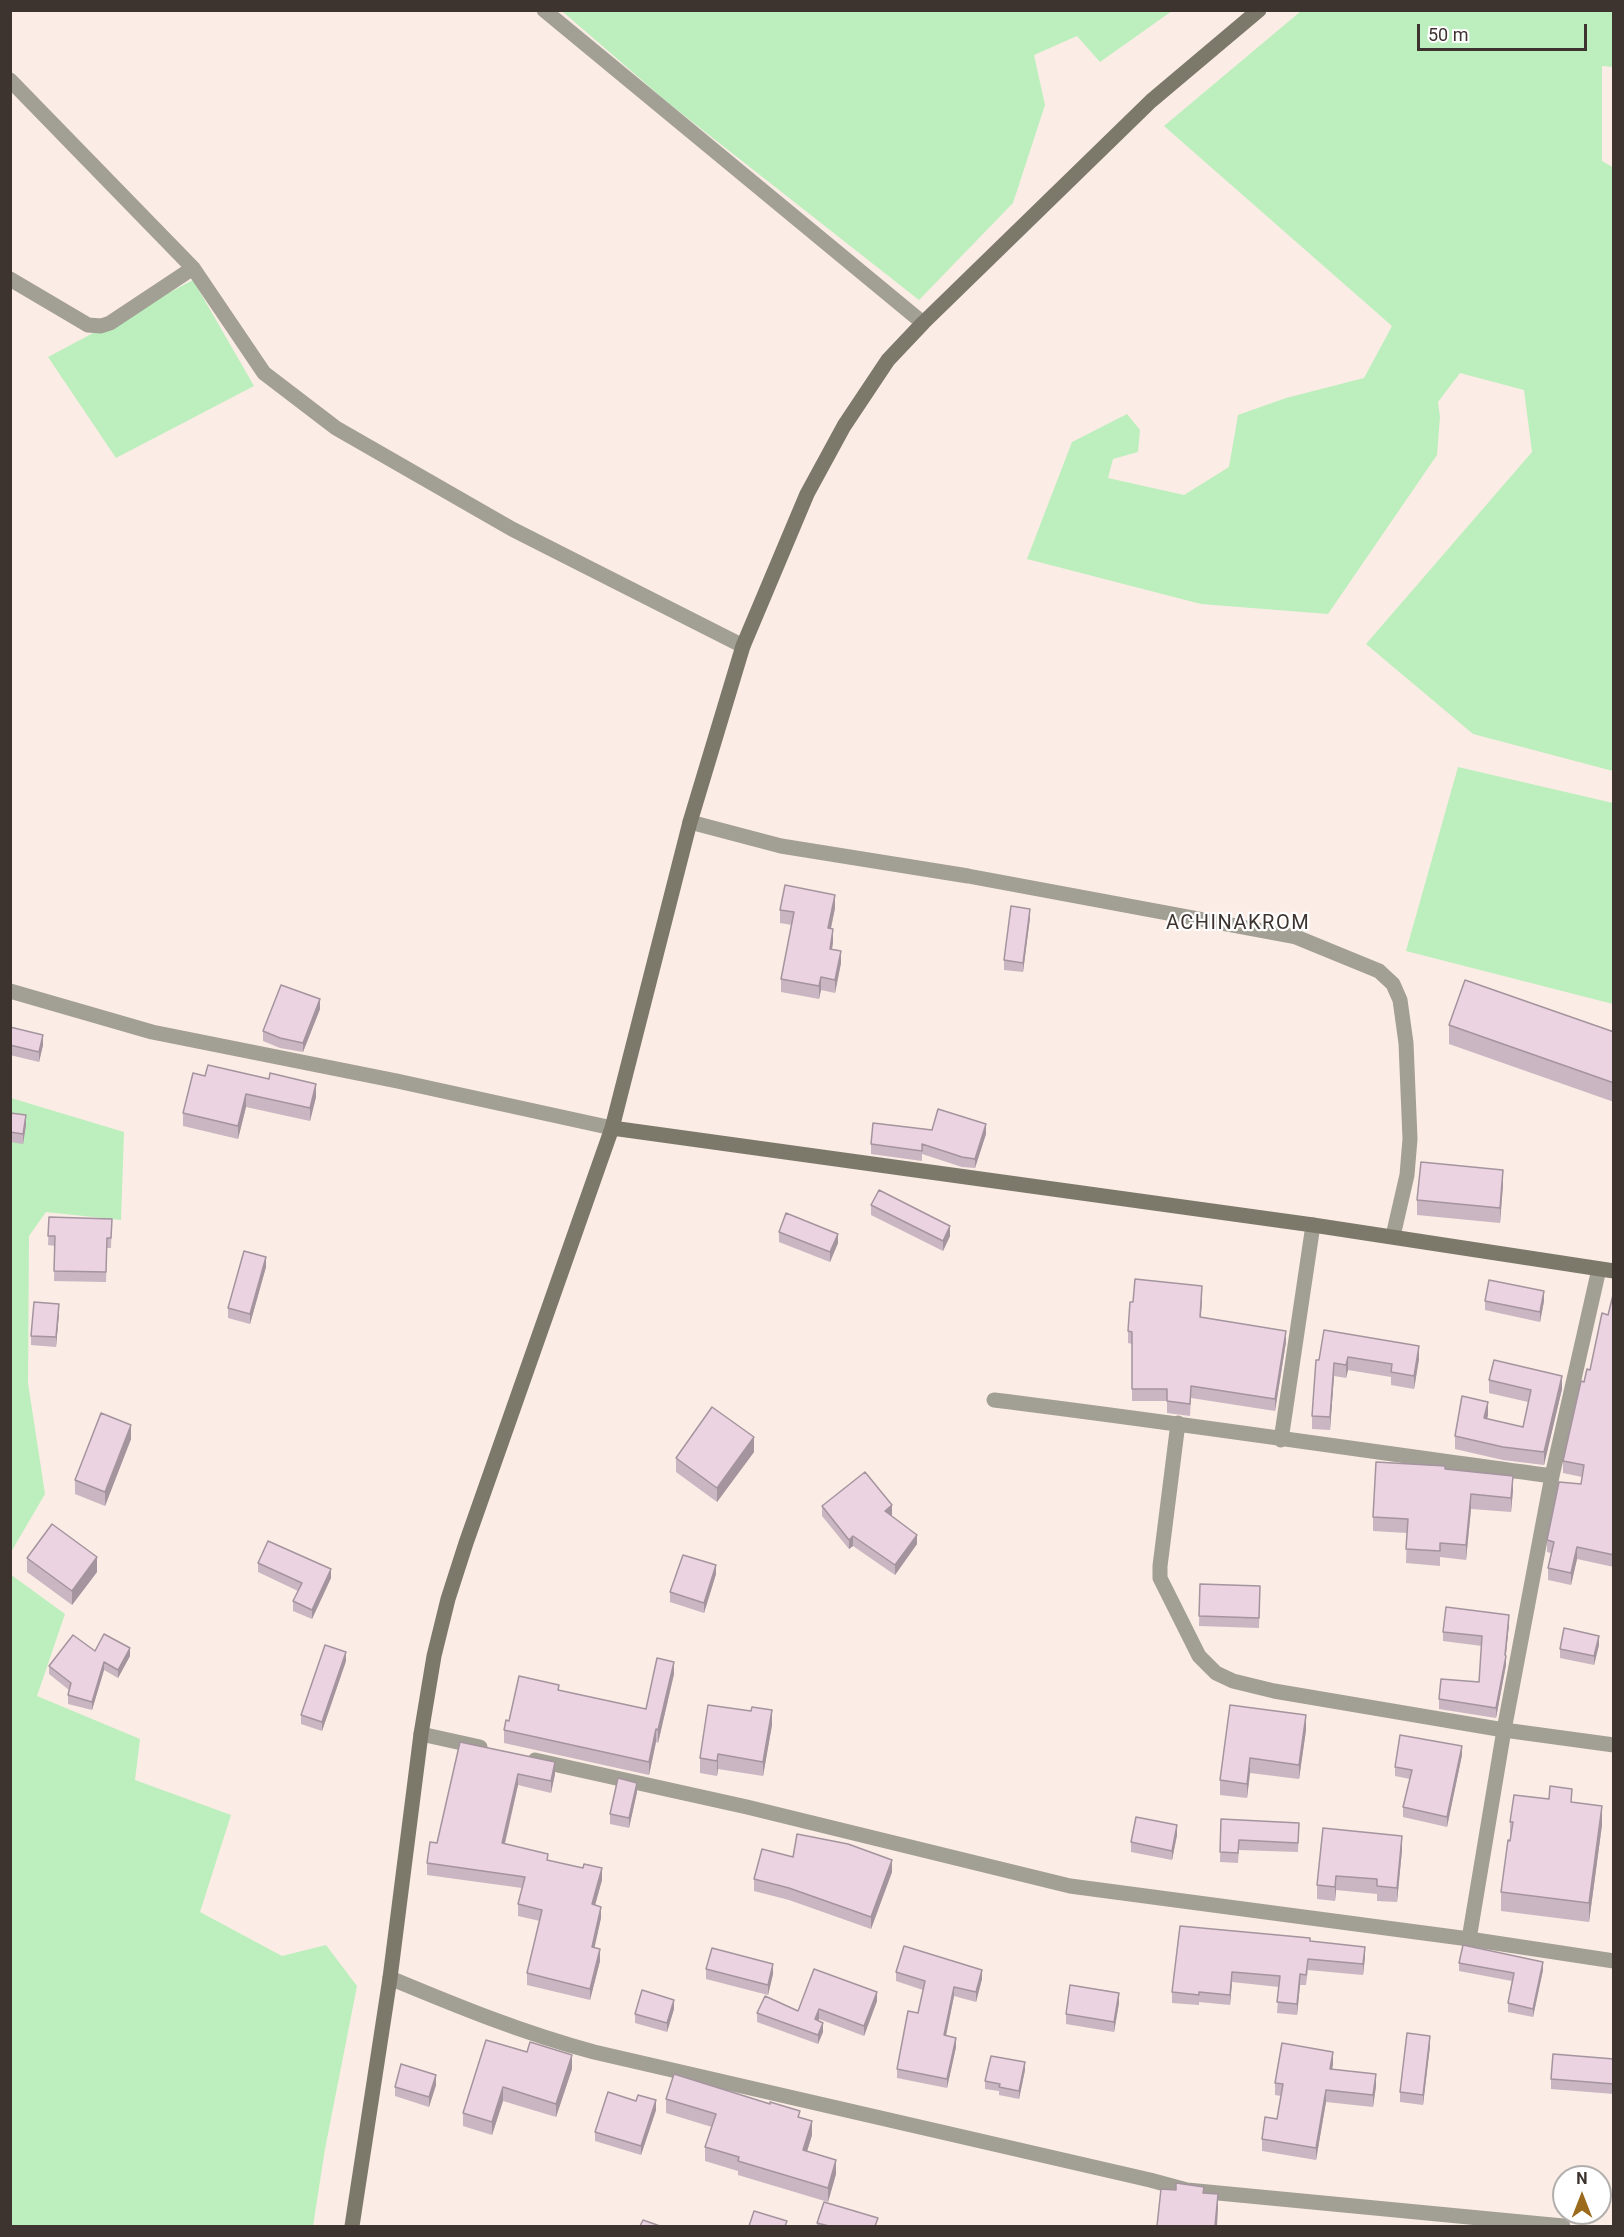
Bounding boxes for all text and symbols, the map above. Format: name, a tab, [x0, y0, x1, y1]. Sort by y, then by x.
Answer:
scale bar	[1420, 12, 1590, 50]
text: 50 m	[1428, 24, 1468, 45]
district label: ACHINAKROM	[1166, 912, 1310, 936]
north arrow	[1552, 2165, 1612, 2225]
text: N	[1576, 2169, 1588, 2188]

